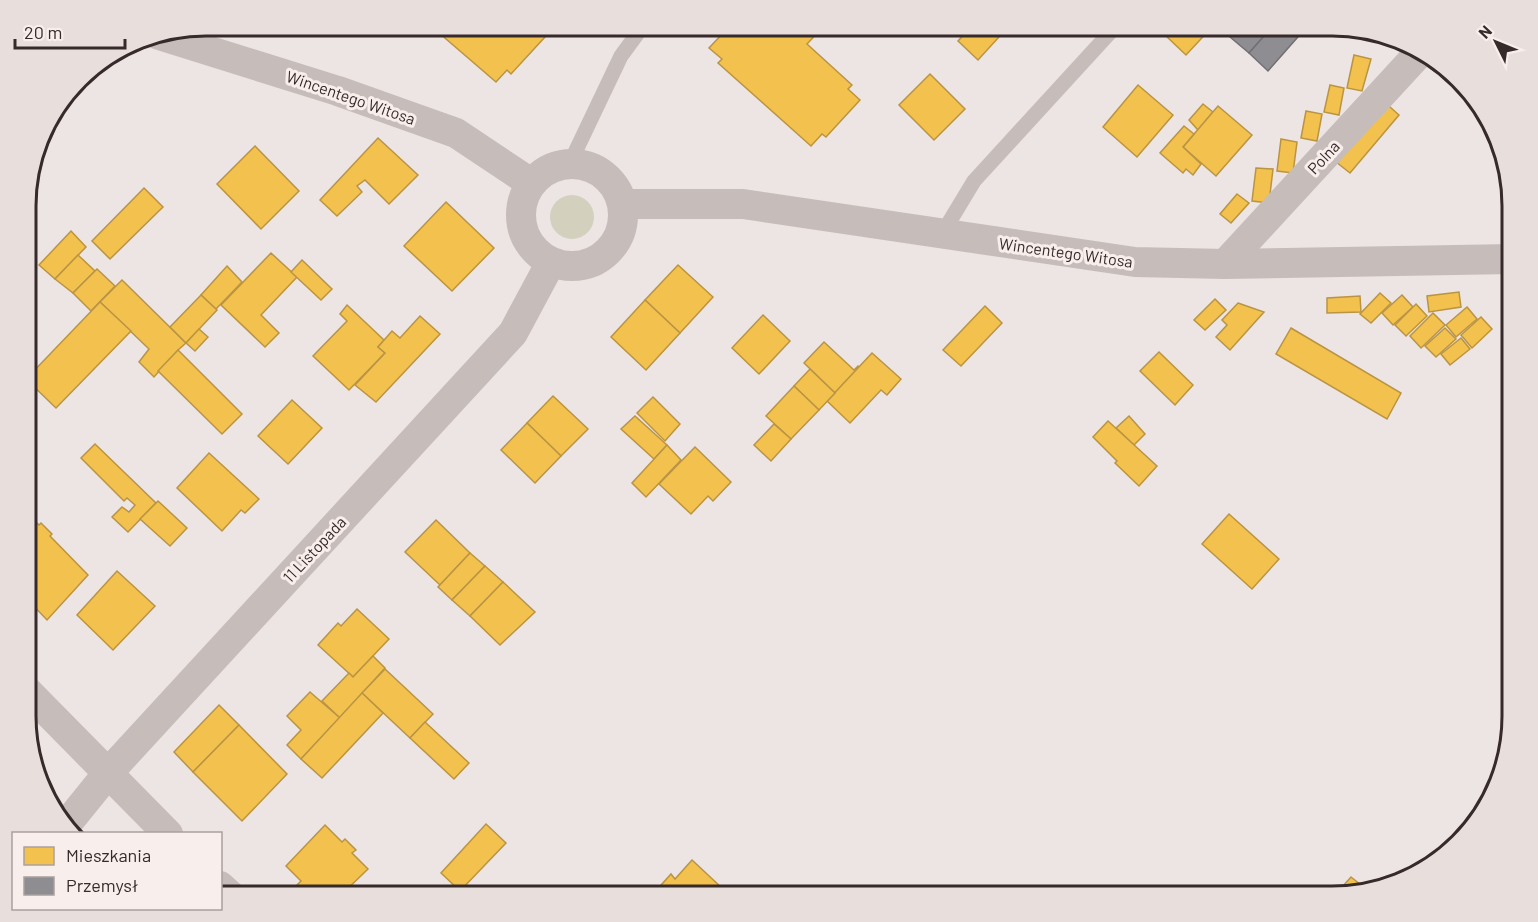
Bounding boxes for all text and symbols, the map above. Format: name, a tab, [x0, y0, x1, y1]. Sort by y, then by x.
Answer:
scale bar	[15, 12, 124, 50]
north arrow	[1466, 12, 1526, 72]
text: 20 m	[24, 21, 62, 43]
text: N	[1474, 21, 1495, 42]
street label: Wincentego Witosa	[284, 66, 418, 128]
street label: Polna	[1303, 136, 1343, 178]
street label: Wincentego Witosa	[998, 233, 1134, 271]
street label: 11 Listopada	[279, 512, 349, 586]
legend	[12, 832, 222, 910]
text: Mieszkania	[66, 844, 151, 866]
text: Przemysł	[66, 874, 138, 896]

